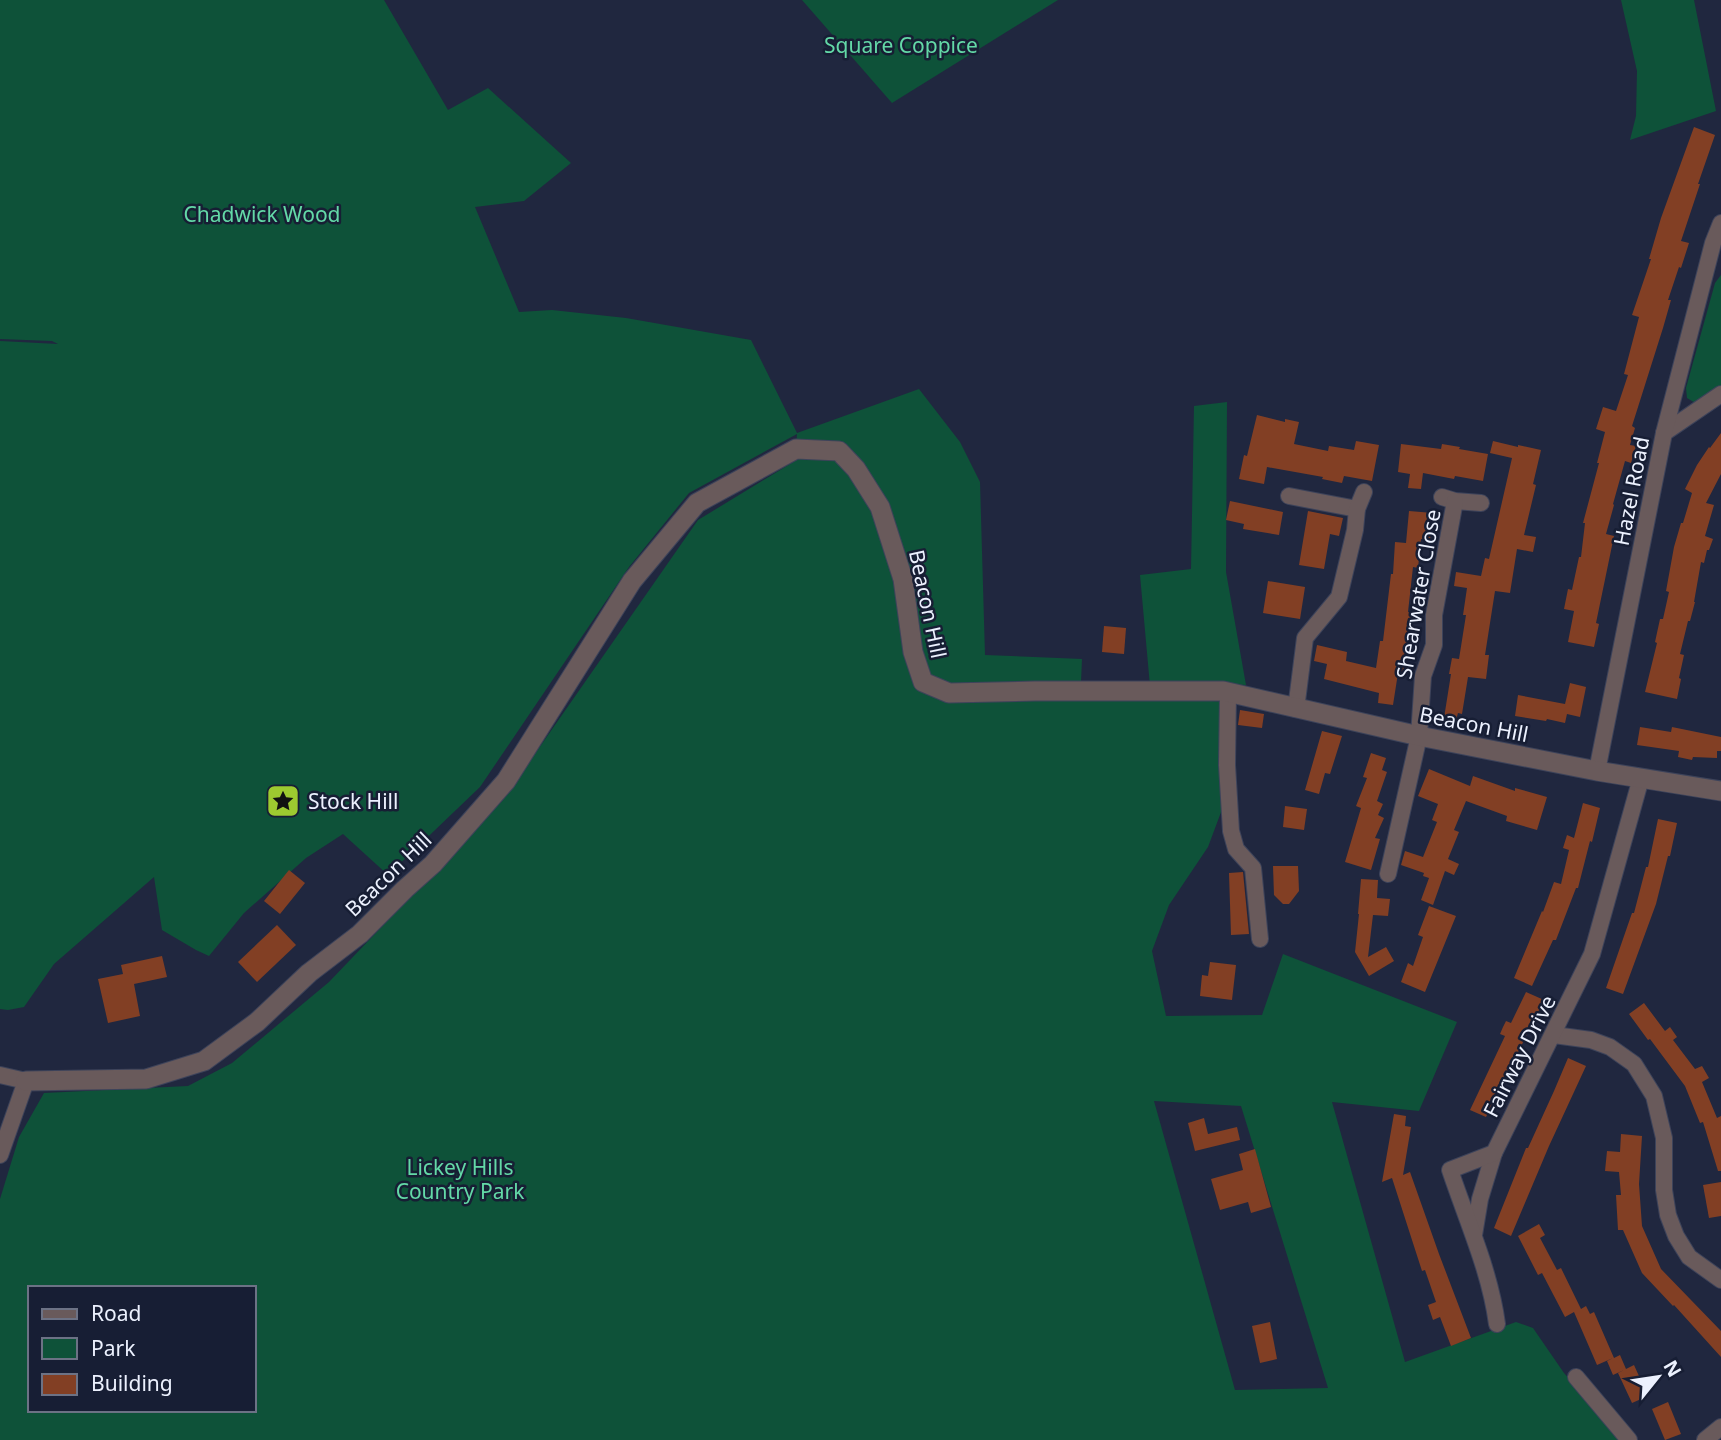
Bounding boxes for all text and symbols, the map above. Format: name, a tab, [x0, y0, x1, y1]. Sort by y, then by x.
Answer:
park label: Square Coppice	[824, 31, 978, 59]
park label: Chadwick Wood	[183, 200, 341, 228]
street label: Hazel Road	[1607, 434, 1655, 548]
street label: Shearwater Close	[1389, 507, 1447, 681]
street label: Beacon Hill	[903, 547, 953, 661]
street label: Beacon Hill	[1417, 700, 1531, 748]
place icon: Stock Hill	[264, 782, 302, 820]
place label: Stock Hill	[308, 787, 398, 815]
street label: Beacon Hill	[339, 826, 437, 922]
street label: Fairway Drive	[1476, 990, 1562, 1122]
park label: Lickey Hills Country Park	[396, 1153, 525, 1205]
legend	[28, 1286, 256, 1412]
text: Road	[91, 1299, 141, 1327]
text: Park	[91, 1334, 136, 1362]
north arrow	[1623, 1342, 1693, 1412]
text: N	[1658, 1355, 1688, 1382]
text: Building	[91, 1369, 173, 1397]

